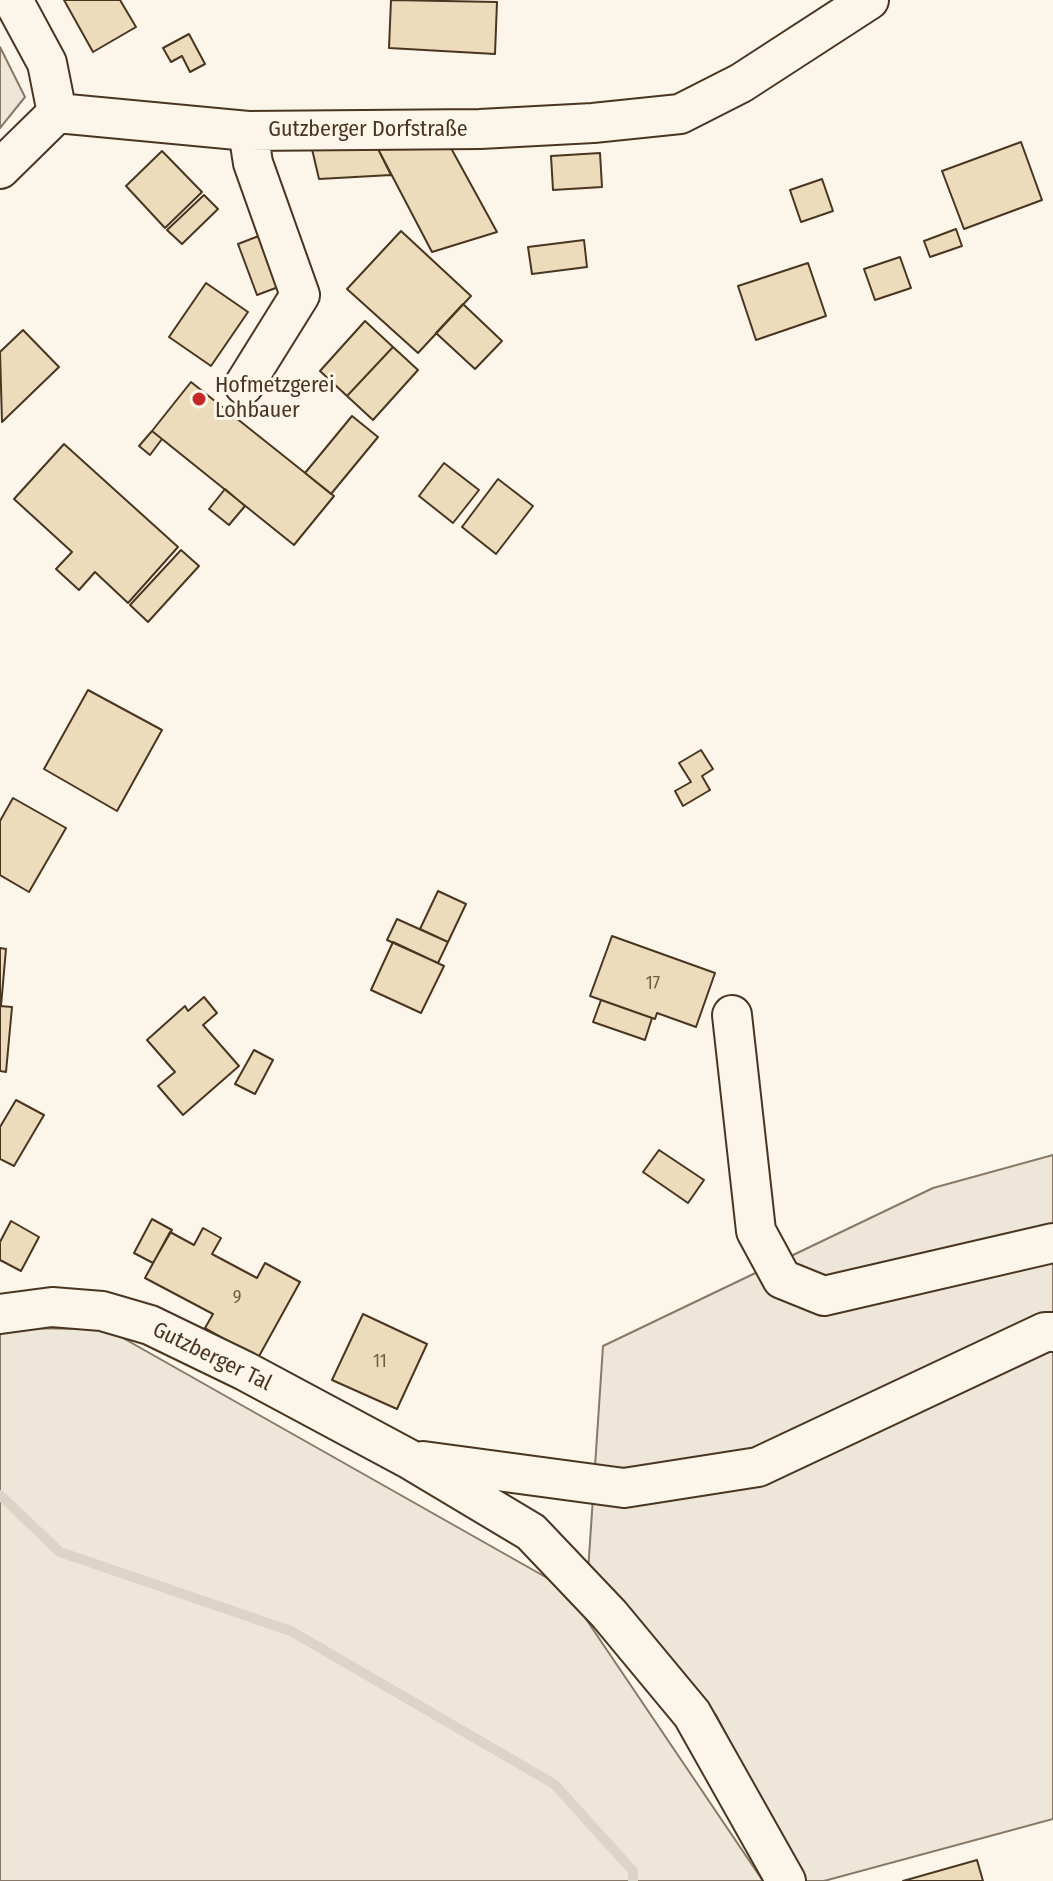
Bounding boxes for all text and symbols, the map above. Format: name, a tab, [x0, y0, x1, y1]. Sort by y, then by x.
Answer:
street label: Gutzberger Dorfstraße	[268, 117, 468, 143]
place label: Hofmetzgerei Lohbauer	[215, 373, 334, 424]
marker: Hofmetzgerei Lohbauer	[190, 390, 208, 408]
house number: 17	[646, 973, 660, 995]
house number: 9	[233, 1287, 241, 1309]
street label: Gutzberger Tal	[148, 1317, 276, 1397]
house number: 11	[373, 1351, 387, 1373]

